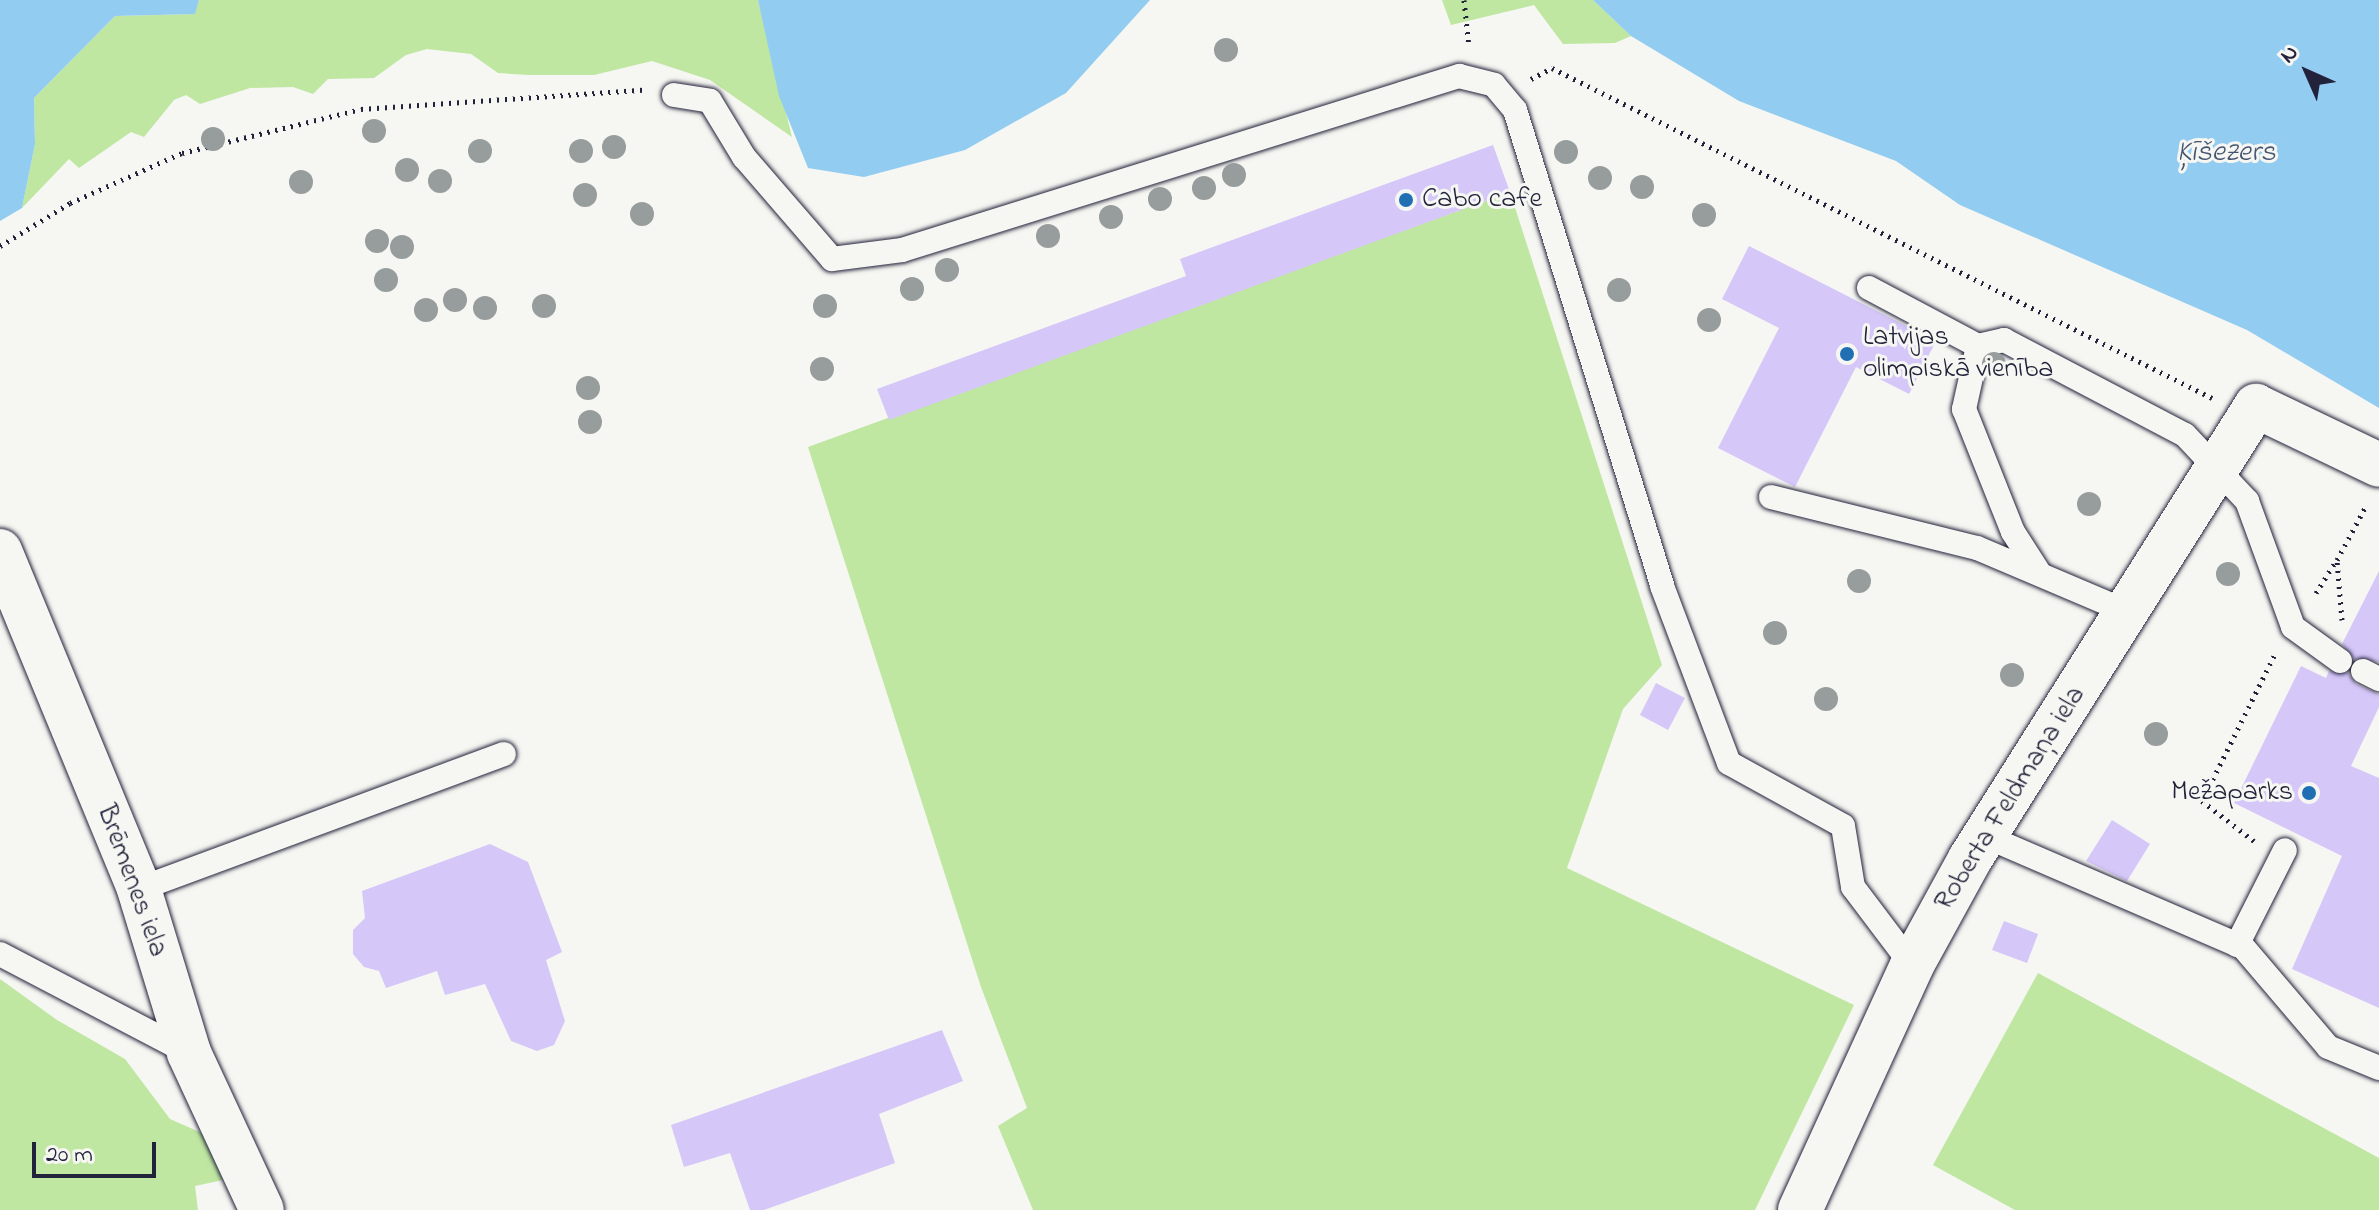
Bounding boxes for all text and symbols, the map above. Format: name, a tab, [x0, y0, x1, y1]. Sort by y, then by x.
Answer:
north arrow	[2267, 32, 2347, 112]
text: N	[2273, 38, 2307, 72]
water label: Ķīšezers	[2176, 135, 2276, 171]
place label: Cabo cafe	[1422, 183, 1542, 217]
marker: Cabo cafe	[1397, 191, 1415, 209]
place label: Latvijas olimpiskā vienība	[1863, 321, 2053, 387]
marker: Latvijas olimpiskā vienība	[1838, 345, 1856, 363]
street label: Roberta Feldmaņa iela	[1928, 681, 2094, 917]
place label: Mežaparks	[2171, 776, 2293, 810]
marker: Mežaparks	[2300, 784, 2318, 802]
street label: Brēmenes iela	[88, 800, 174, 962]
scale bar	[36, 1126, 160, 1176]
text: 20 m	[46, 1138, 93, 1173]

